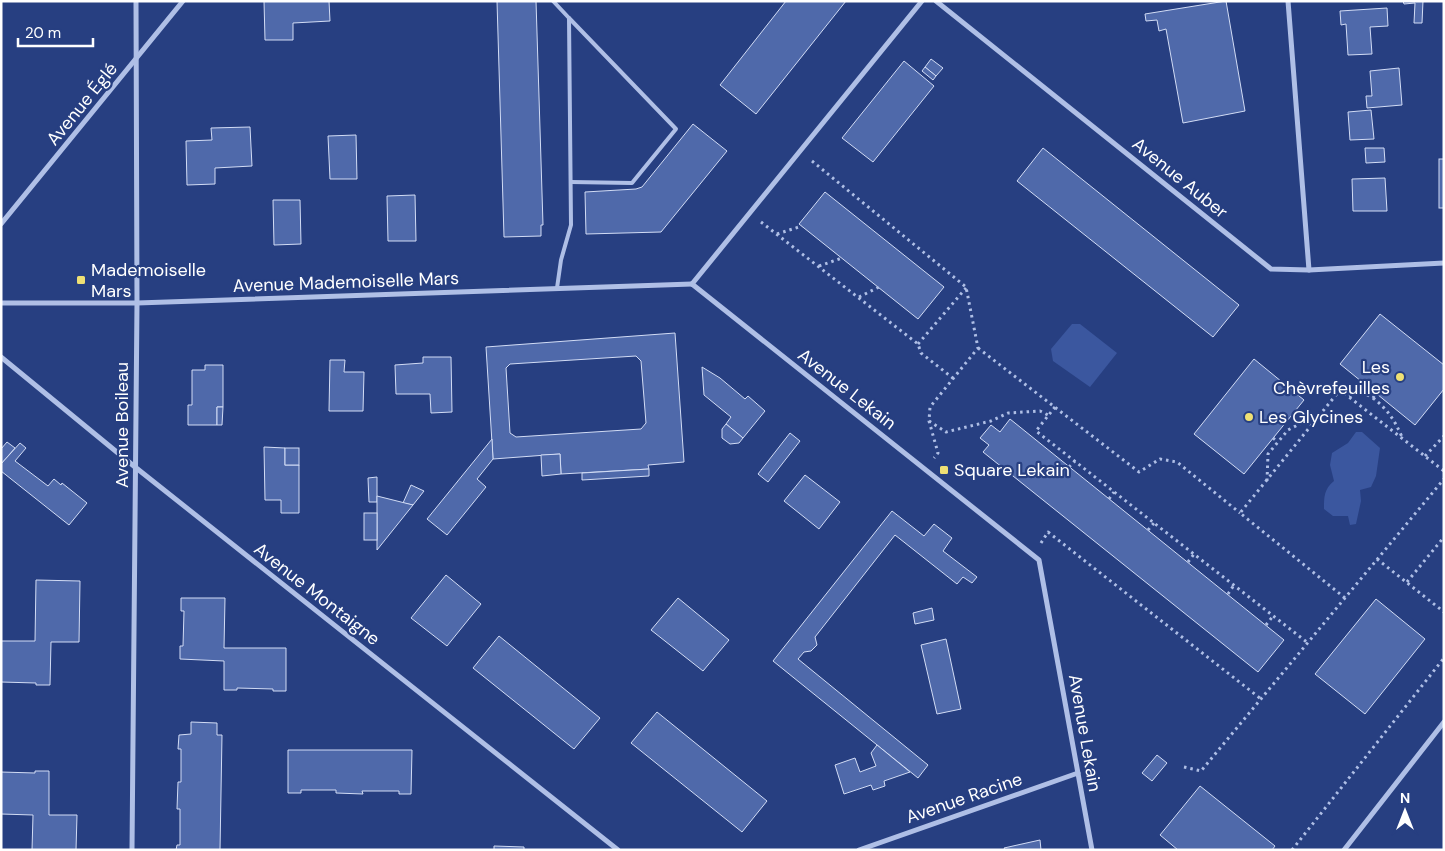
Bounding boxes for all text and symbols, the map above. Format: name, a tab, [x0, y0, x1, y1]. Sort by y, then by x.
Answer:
scale bar	[18, 15, 92, 47]
text: 20 m	[25, 23, 61, 43]
street label: Avenue Églé	[41, 57, 123, 151]
street label: Avenue Auber	[1127, 132, 1233, 224]
place label: Mademoiselle Mars	[91, 258, 206, 303]
street label: Avenue Mademoiselle Mars	[232, 266, 460, 298]
marker: Mademoiselle Mars	[75, 274, 87, 286]
street label: Avenue Lekain	[793, 343, 901, 435]
place label: Les Chèvrefeuilles	[1273, 355, 1390, 400]
street label: Avenue Boileau	[110, 362, 134, 488]
marker: Les Chèvrefeuilles	[1394, 371, 1406, 383]
place label: Les Glycines	[1259, 405, 1363, 429]
marker: Les Glycines	[1243, 411, 1255, 423]
place label: Square Lekain	[954, 458, 1070, 482]
marker: Square Lekain	[938, 464, 950, 476]
street label: Avenue Montaigne	[249, 537, 385, 651]
street label: Avenue Lekain	[1063, 672, 1107, 794]
street label: Avenue Racine	[903, 767, 1025, 829]
north arrow	[1380, 786, 1430, 836]
text: N	[1400, 789, 1410, 807]

